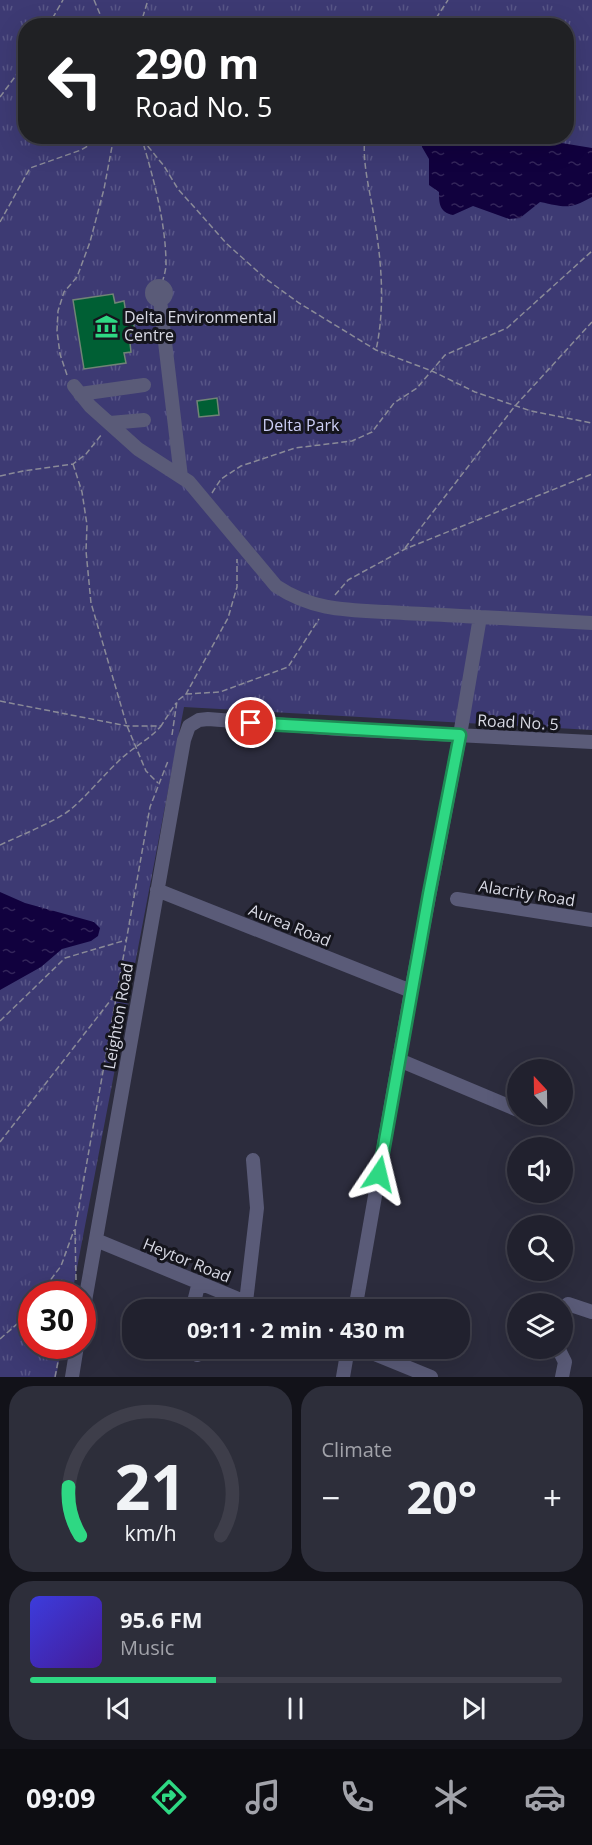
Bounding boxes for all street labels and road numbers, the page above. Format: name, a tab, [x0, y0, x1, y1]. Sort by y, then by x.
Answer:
street label: Road No. 5	[477, 709, 559, 735]
street label: Alacrity Road	[477, 875, 577, 911]
street label: Aurea Road	[246, 899, 334, 951]
street label: Leighton Road	[98, 961, 138, 1071]
street label: Heytor Road	[140, 1232, 234, 1288]

